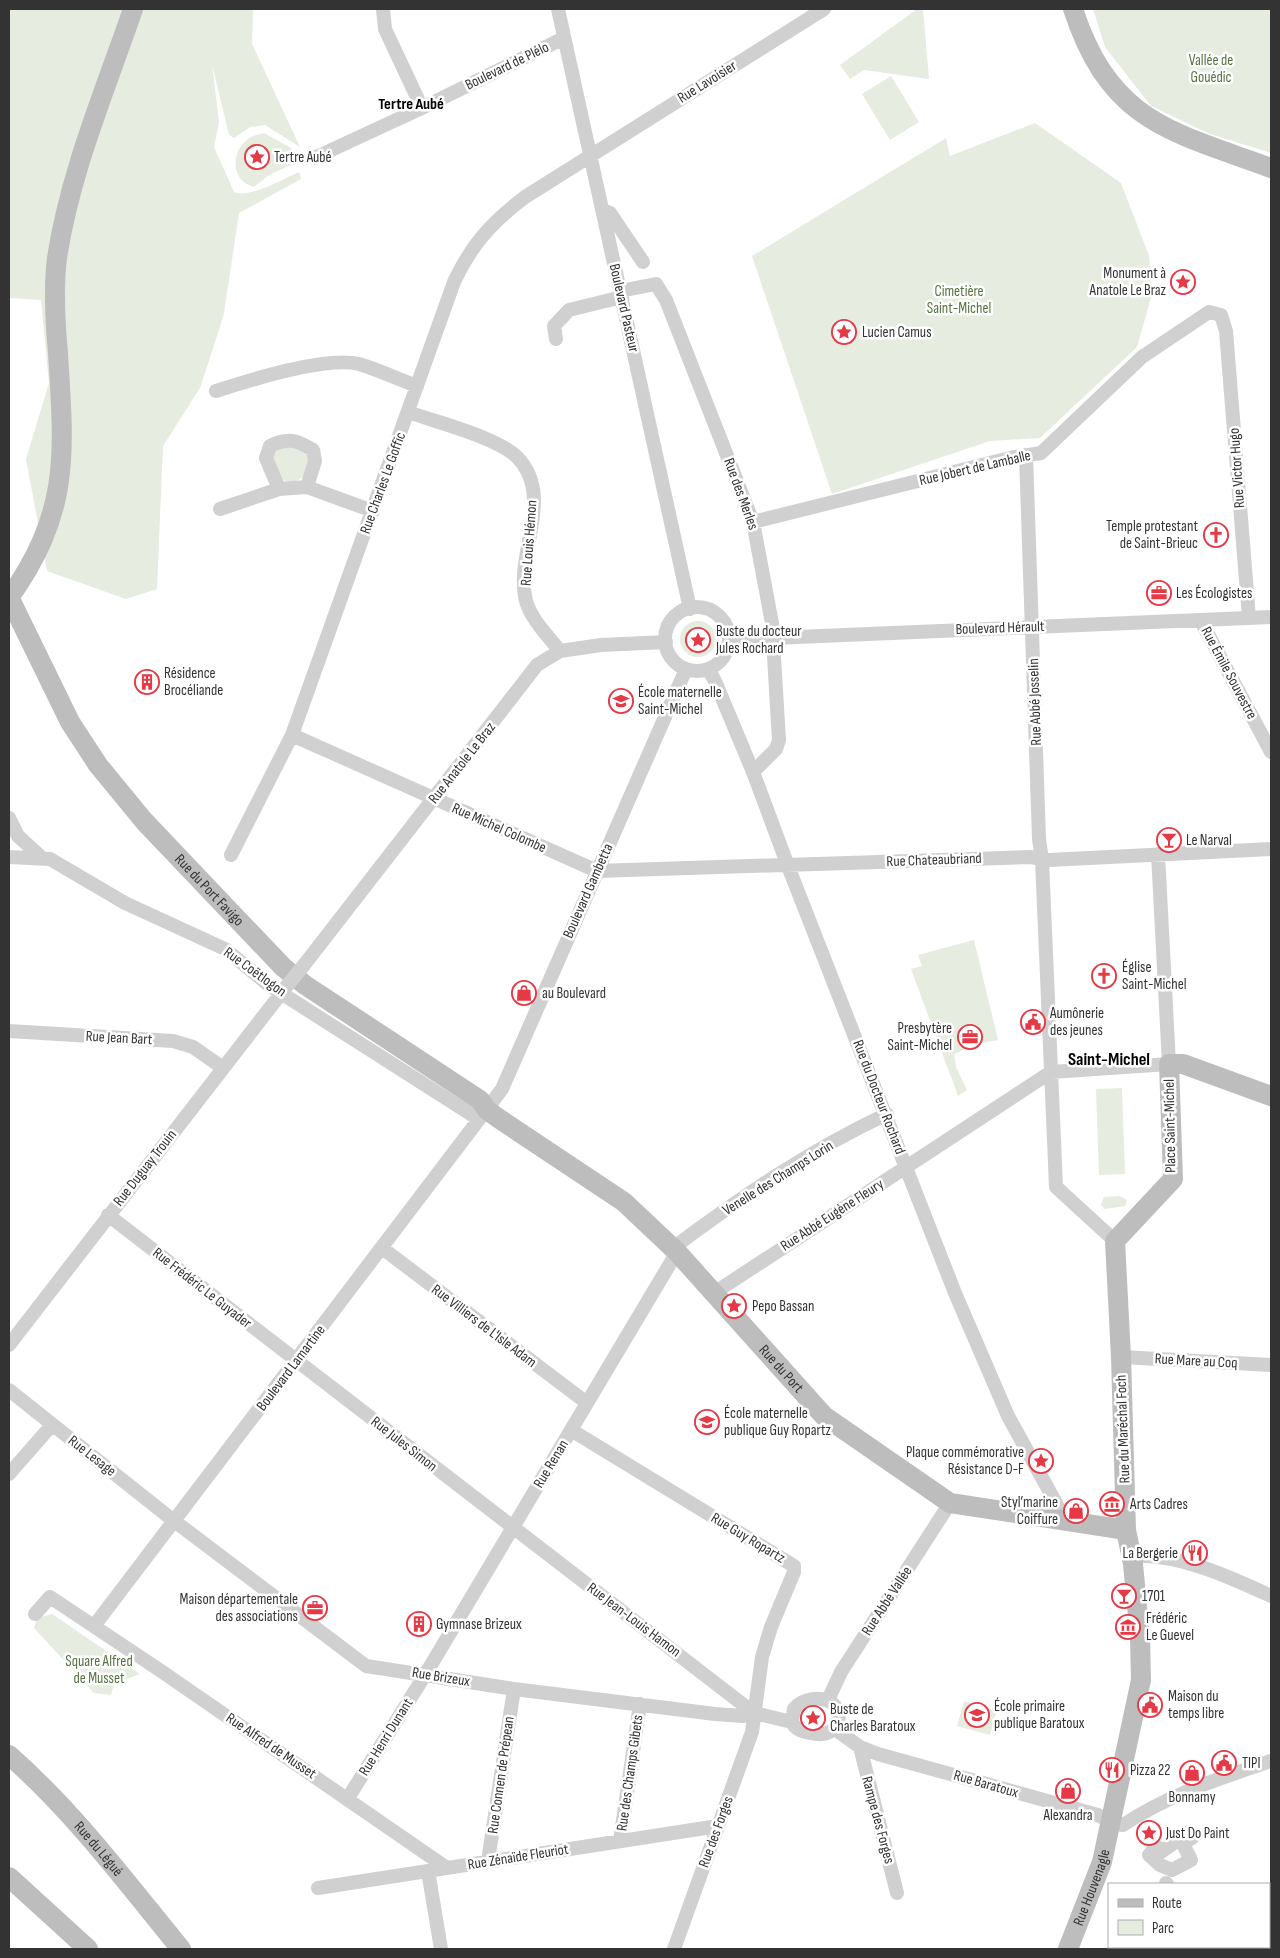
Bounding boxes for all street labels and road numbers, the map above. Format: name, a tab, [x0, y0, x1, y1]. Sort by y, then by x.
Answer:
street label: Boulevard de Plélo	[462, 38, 552, 94]
street label: Rue Lavoisier	[674, 56, 741, 108]
street label: Boulevard Pasteur	[605, 262, 644, 355]
street label: Rue Victor Hugo	[1225, 427, 1249, 509]
street label: Rue Charles Le Goffic	[356, 430, 410, 536]
street label: Rue Jobert de Lamballe	[917, 446, 1033, 490]
street label: Rue des Merles	[719, 455, 763, 533]
street label: Rue Louis Hémon	[517, 499, 541, 587]
street label: Boulevard Hérault	[955, 617, 1045, 639]
street label: Rue Émile Souvestre	[1197, 623, 1261, 723]
street label: Rue Abbé Josselin	[1024, 658, 1046, 746]
street label: Rue Anatole Le Braz	[424, 718, 500, 808]
street label: Rue Michel Colombe	[449, 799, 549, 857]
street label: Boulevard Gambetta	[559, 840, 617, 941]
street label: Rue Chateaubriand	[886, 849, 982, 871]
street label: Rue du Port Favigo	[171, 850, 248, 930]
street label: Rue Coëtlogon	[220, 943, 290, 1001]
street label: Rue Jean Bart	[85, 1027, 153, 1049]
street label: Rue du Docteur Rochard	[848, 1037, 910, 1157]
street label: Place Saint-Michel	[1160, 1079, 1180, 1173]
street label: Rue Duguay Trouin	[109, 1126, 181, 1210]
street label: Venelle des Champs Lorin	[719, 1136, 837, 1220]
street label: Rue Abbé Eugène Fleury	[777, 1174, 887, 1255]
street label: Rue Frédéric Le Guyader	[149, 1243, 256, 1333]
street label: Rue Villiers de L'Isle Adam	[428, 1280, 540, 1372]
street label: Boulevard Lamartine	[252, 1321, 330, 1415]
street label: Rue du Port	[755, 1341, 808, 1397]
street label: Rue Mare au Coq	[1154, 1349, 1238, 1373]
street label: Rue du Maréchal Foch	[1112, 1374, 1134, 1484]
street label: Rue Jules Simon	[367, 1412, 441, 1476]
street label: Rue Lesage	[64, 1431, 120, 1481]
street label: Rue Renan	[529, 1436, 573, 1492]
street label: Rue Guy Ropartz	[708, 1508, 789, 1568]
street label: Rue Abbé Vallée	[858, 1563, 916, 1639]
street label: Rue Jean-Louis Hamon	[583, 1579, 685, 1661]
street label: Rue Brizeux	[411, 1663, 472, 1691]
street label: Rue Henri Dunant	[355, 1694, 418, 1779]
street label: Rue Alfred de Musset	[222, 1709, 320, 1783]
street label: Rue des Champs Gibets	[612, 1714, 648, 1832]
street label: Rue Connen de Prépean	[483, 1715, 519, 1835]
street label: Rue Baratoux	[951, 1766, 1021, 1802]
street label: Rampe des Forges	[857, 1774, 899, 1866]
street label: Rue des Forges	[694, 1794, 738, 1870]
street label: Rue du Légué	[70, 1817, 128, 1880]
street label: Rue Zénaïde Fleuriot	[466, 1840, 570, 1874]
street label: Rue Houvenagle	[1069, 1847, 1114, 1928]

